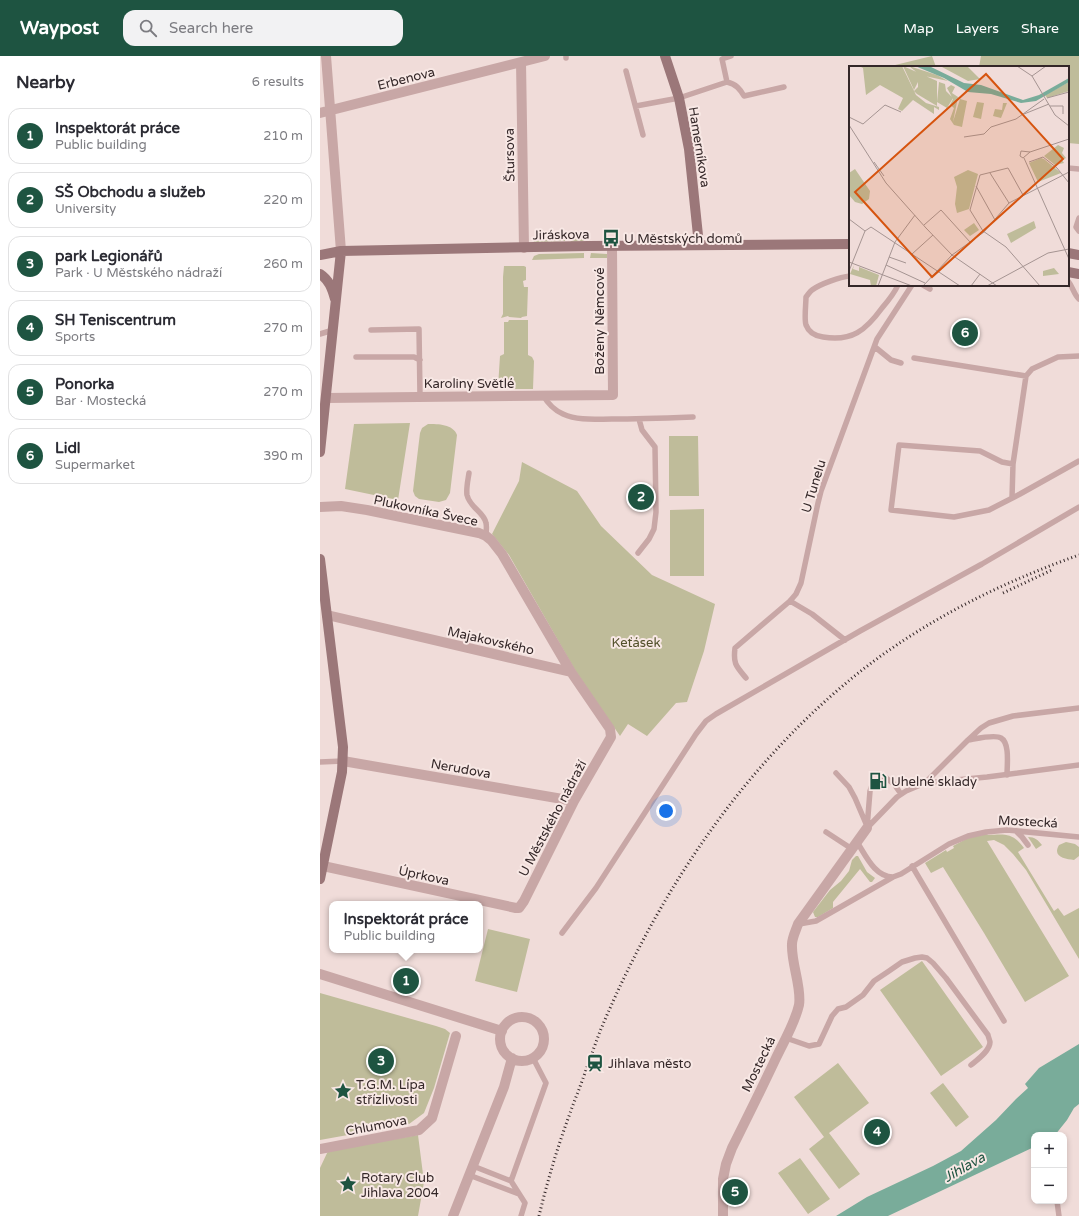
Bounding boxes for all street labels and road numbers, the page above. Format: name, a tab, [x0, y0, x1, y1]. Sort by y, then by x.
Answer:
street label: Erbenova	[376, 64, 437, 94]
street label: Hamerníkova	[685, 106, 713, 189]
street label: Štursova	[502, 128, 518, 182]
street label: Jiráskova	[533, 227, 590, 243]
street label: Boženy Němcové	[592, 267, 608, 375]
street label: Karoliny Světlé	[424, 376, 514, 392]
street label: U Tunelu	[798, 458, 830, 515]
street label: Plukovníka Švece	[372, 492, 479, 530]
street label: Majakovského	[446, 623, 536, 659]
street label: Nerudova	[430, 756, 492, 782]
street label: U Městského nádraží	[515, 758, 590, 879]
street label: Mostecká	[998, 812, 1058, 832]
street label: Úprkova	[397, 863, 451, 889]
street label: Mostecká	[739, 1034, 779, 1095]
street label: Chlumova	[344, 1112, 408, 1140]

